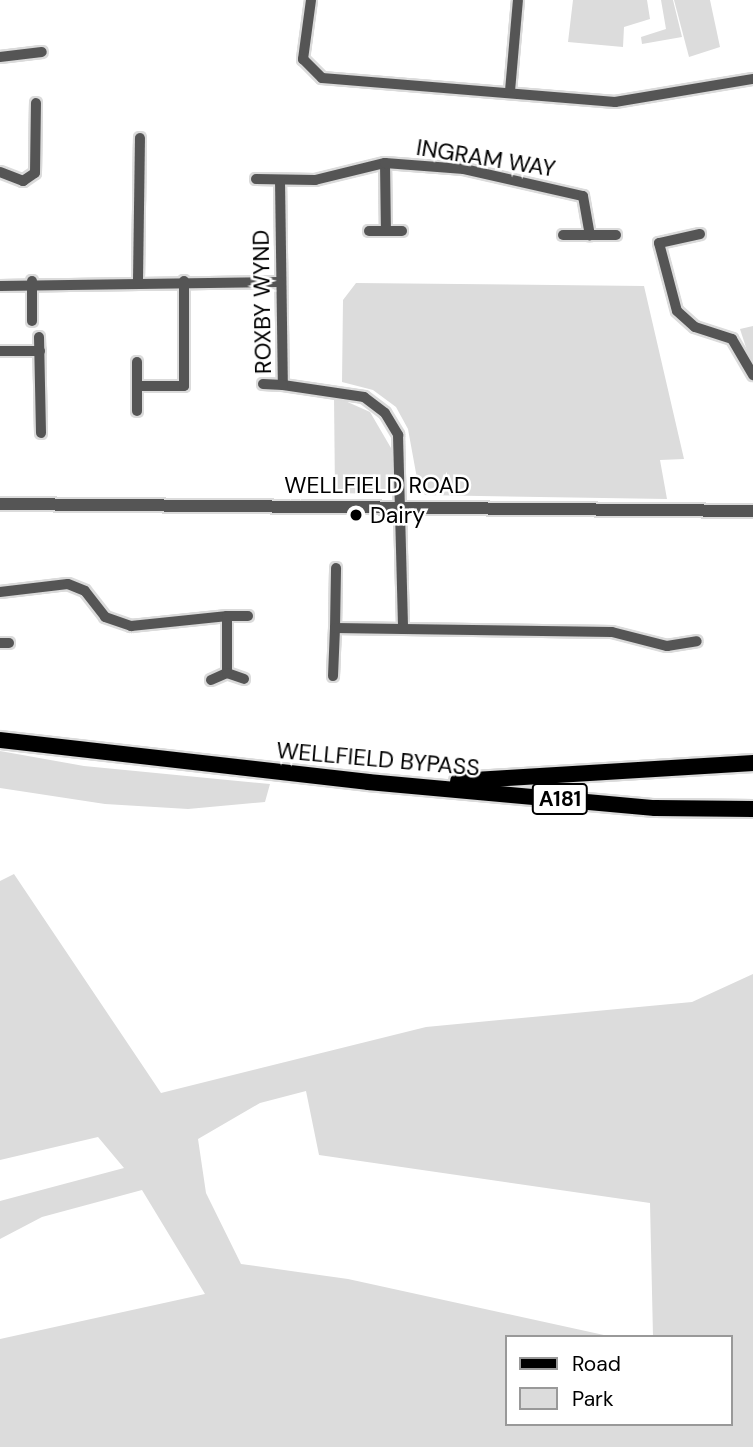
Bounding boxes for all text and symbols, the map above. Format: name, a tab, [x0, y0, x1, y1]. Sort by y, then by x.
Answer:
street label: INGRAM WAY	[414, 133, 558, 183]
street label: ROXBY WYND	[247, 230, 277, 374]
street label: WELLFIELD ROAD	[284, 471, 470, 499]
place label: Dairy	[370, 501, 425, 529]
marker: Dairy	[348, 507, 364, 523]
street label: WELLFIELD BYPASS	[275, 736, 481, 782]
road number: A181	[530, 782, 590, 816]
legend	[504, 1335, 732, 1426]
text: Road	[572, 1350, 621, 1378]
text: Park	[572, 1385, 613, 1413]

